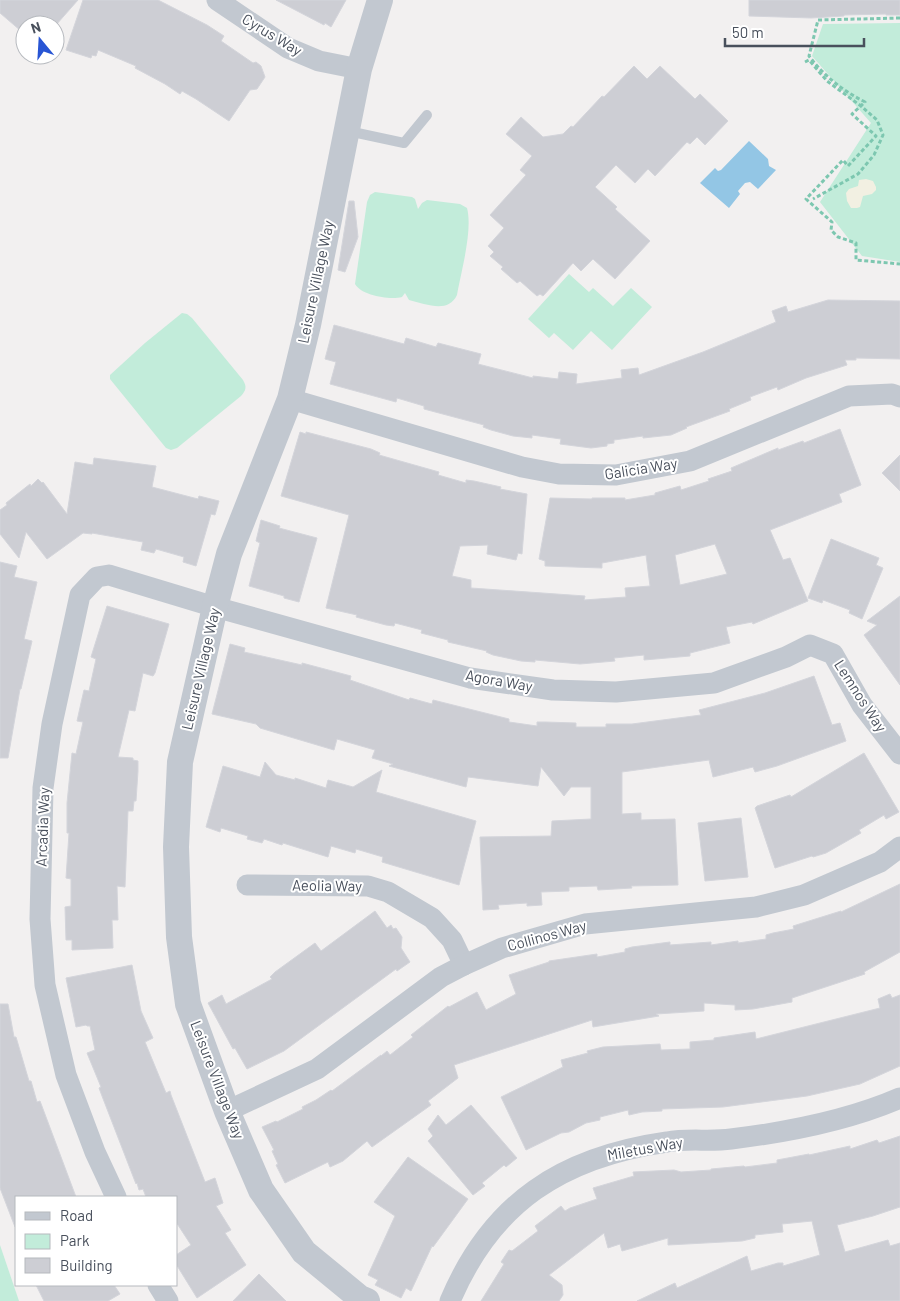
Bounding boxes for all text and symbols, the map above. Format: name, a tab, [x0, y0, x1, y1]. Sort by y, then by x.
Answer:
street label: Cyrus Way	[239, 9, 306, 59]
north arrow	[15, 15, 65, 65]
scale bar	[725, 15, 864, 47]
text: N	[29, 18, 43, 37]
text: 50 m	[732, 23, 764, 41]
street label: Leisure Village Way	[293, 219, 337, 345]
street label: Galicia Way	[603, 453, 679, 483]
street label: Leisure Village Way	[177, 606, 223, 732]
street label: Lemnos Way	[831, 656, 891, 735]
street label: Agora Way	[464, 665, 534, 695]
street label: Arcadia Way	[32, 787, 52, 867]
street label: Aeolia Way	[292, 875, 362, 895]
street label: Collinos Way	[505, 916, 588, 954]
street label: Leisure Village Way	[187, 1018, 249, 1141]
street label: Miletus Way	[606, 1132, 684, 1164]
legend	[15, 1196, 178, 1286]
text: Road	[60, 1206, 93, 1224]
text: Park	[60, 1231, 90, 1249]
text: Building	[60, 1256, 113, 1274]

